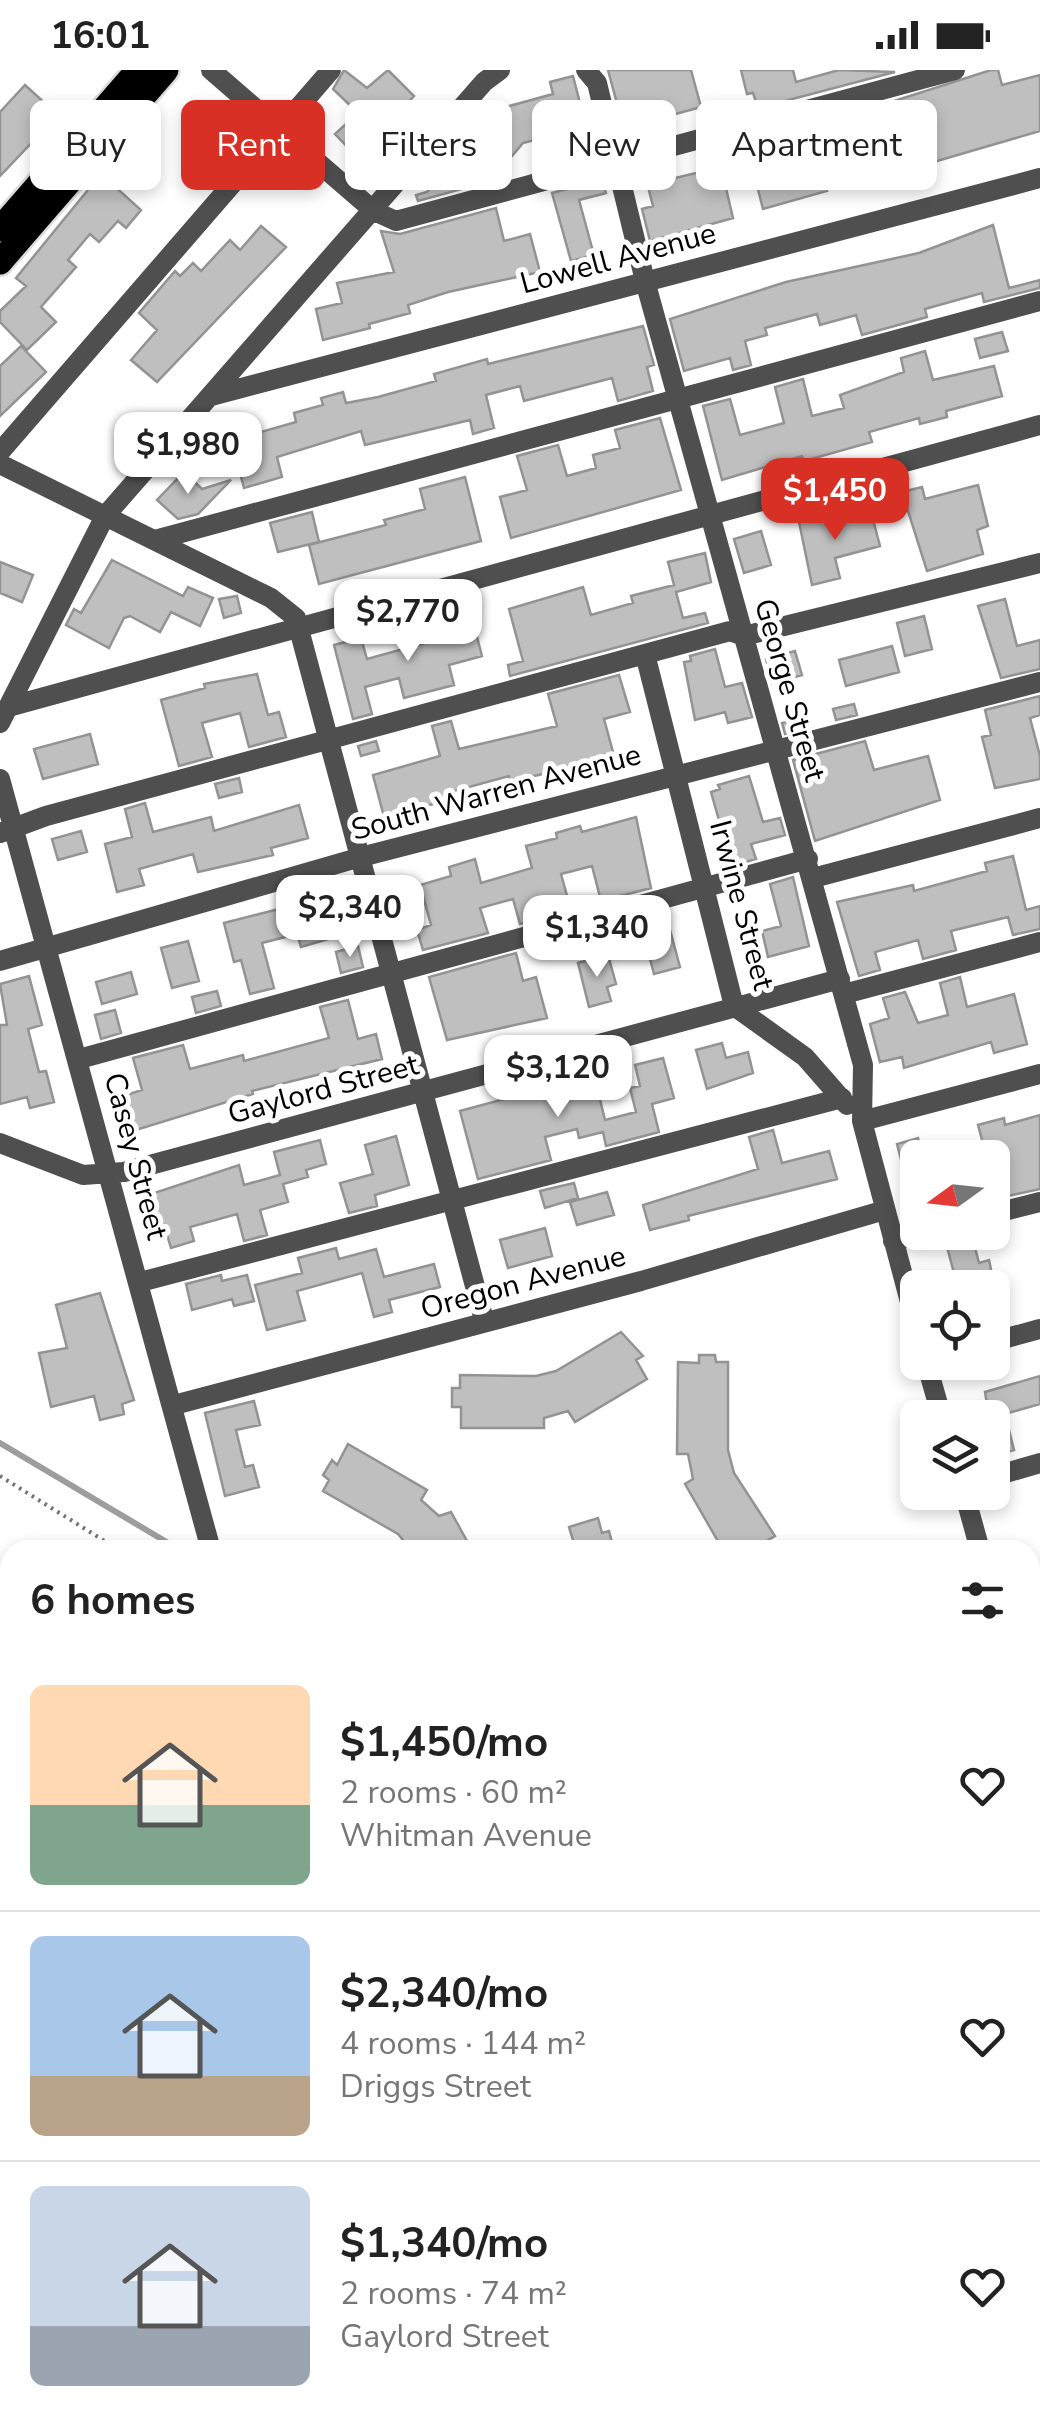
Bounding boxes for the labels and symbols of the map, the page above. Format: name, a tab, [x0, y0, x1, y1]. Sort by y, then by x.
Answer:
street label: Lowell Avenue	[516, 213, 721, 304]
pin: $1,980	[107, 412, 269, 497]
pin: $1,450	[754, 458, 916, 543]
pin: $2,770	[327, 579, 489, 664]
street label: George Street	[744, 594, 835, 787]
street label: South Warren Avenue	[347, 734, 646, 851]
street label: Irwine Street	[699, 816, 784, 995]
pin: $2,340	[269, 875, 431, 960]
pin: $1,340	[516, 895, 678, 980]
pin: $3,120	[477, 1035, 639, 1120]
street label: Gaylord Street	[223, 1044, 424, 1135]
street label: Casey Street	[94, 1068, 178, 1244]
north arrow	[900, 1140, 1010, 1250]
street label: Oregon Avenue	[416, 1235, 630, 1330]

